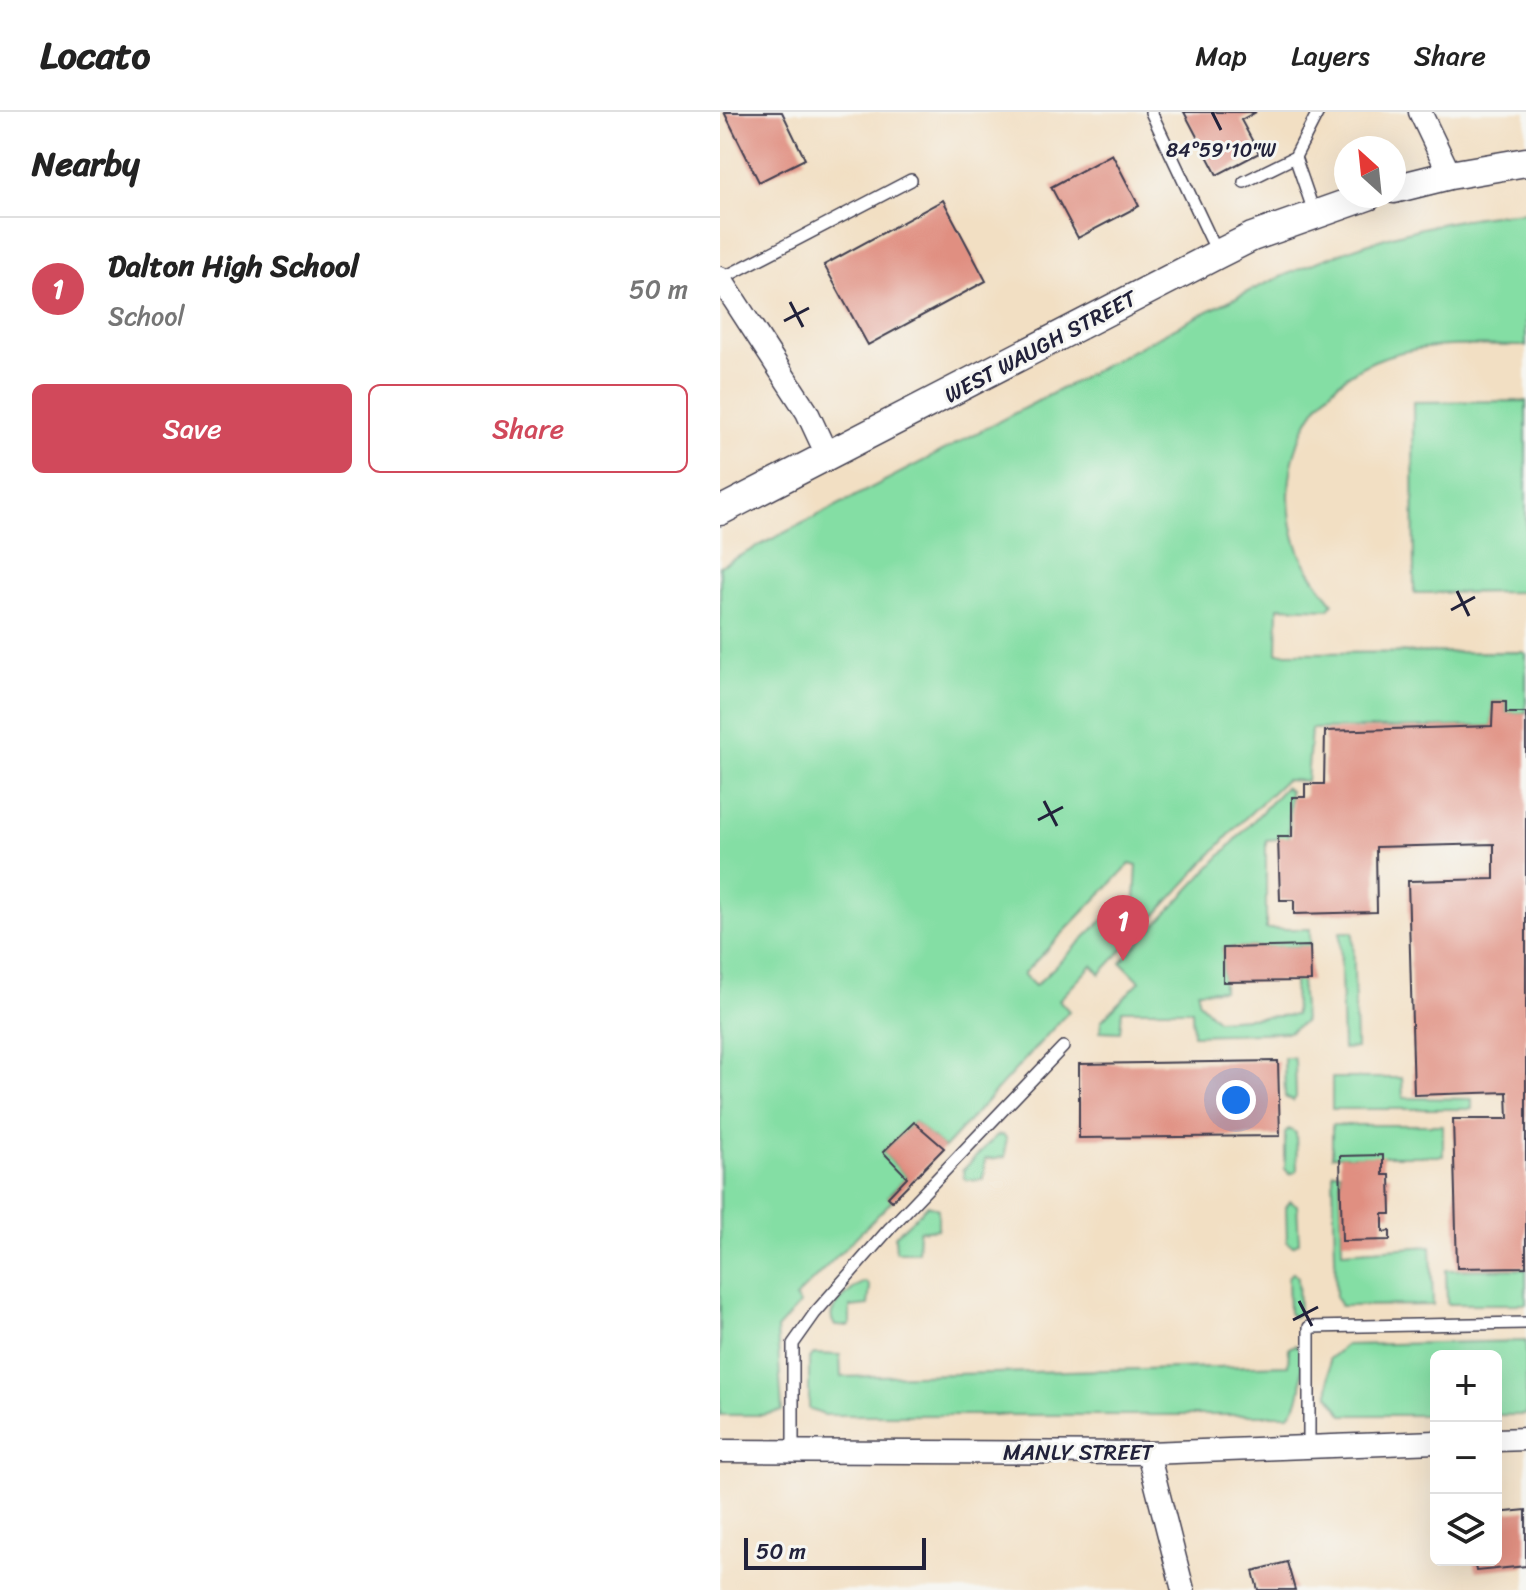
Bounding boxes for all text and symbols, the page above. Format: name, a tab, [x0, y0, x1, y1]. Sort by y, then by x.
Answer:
text: Locato	[40, 22, 150, 89]
text: Map	[1195, 31, 1247, 80]
text: Layers	[1291, 31, 1370, 80]
text: Share	[1414, 31, 1486, 80]
text: 84°59'10"W	[1166, 133, 1277, 168]
text: Nearby	[32, 134, 140, 194]
north arrow	[1334, 136, 1406, 208]
text: Dalton High School	[108, 239, 359, 293]
text: 1	[52, 266, 64, 312]
text: 50 m	[629, 266, 688, 312]
street label: WEST WAUGH STREET	[937, 278, 1145, 414]
text: School	[108, 293, 185, 339]
button: Save	[32, 384, 352, 473]
button: Share	[368, 384, 688, 473]
pin: 1	[1097, 895, 1149, 961]
your location	[1216, 1080, 1256, 1120]
map controls	[1430, 1350, 1502, 1566]
button: +	[1430, 1350, 1502, 1422]
button: −	[1430, 1422, 1502, 1494]
street label: MANLY STREET	[1003, 1433, 1154, 1472]
button: layers	[1430, 1494, 1502, 1566]
text: 50 m	[756, 1532, 806, 1571]
scale bar	[744, 1534, 926, 1570]

